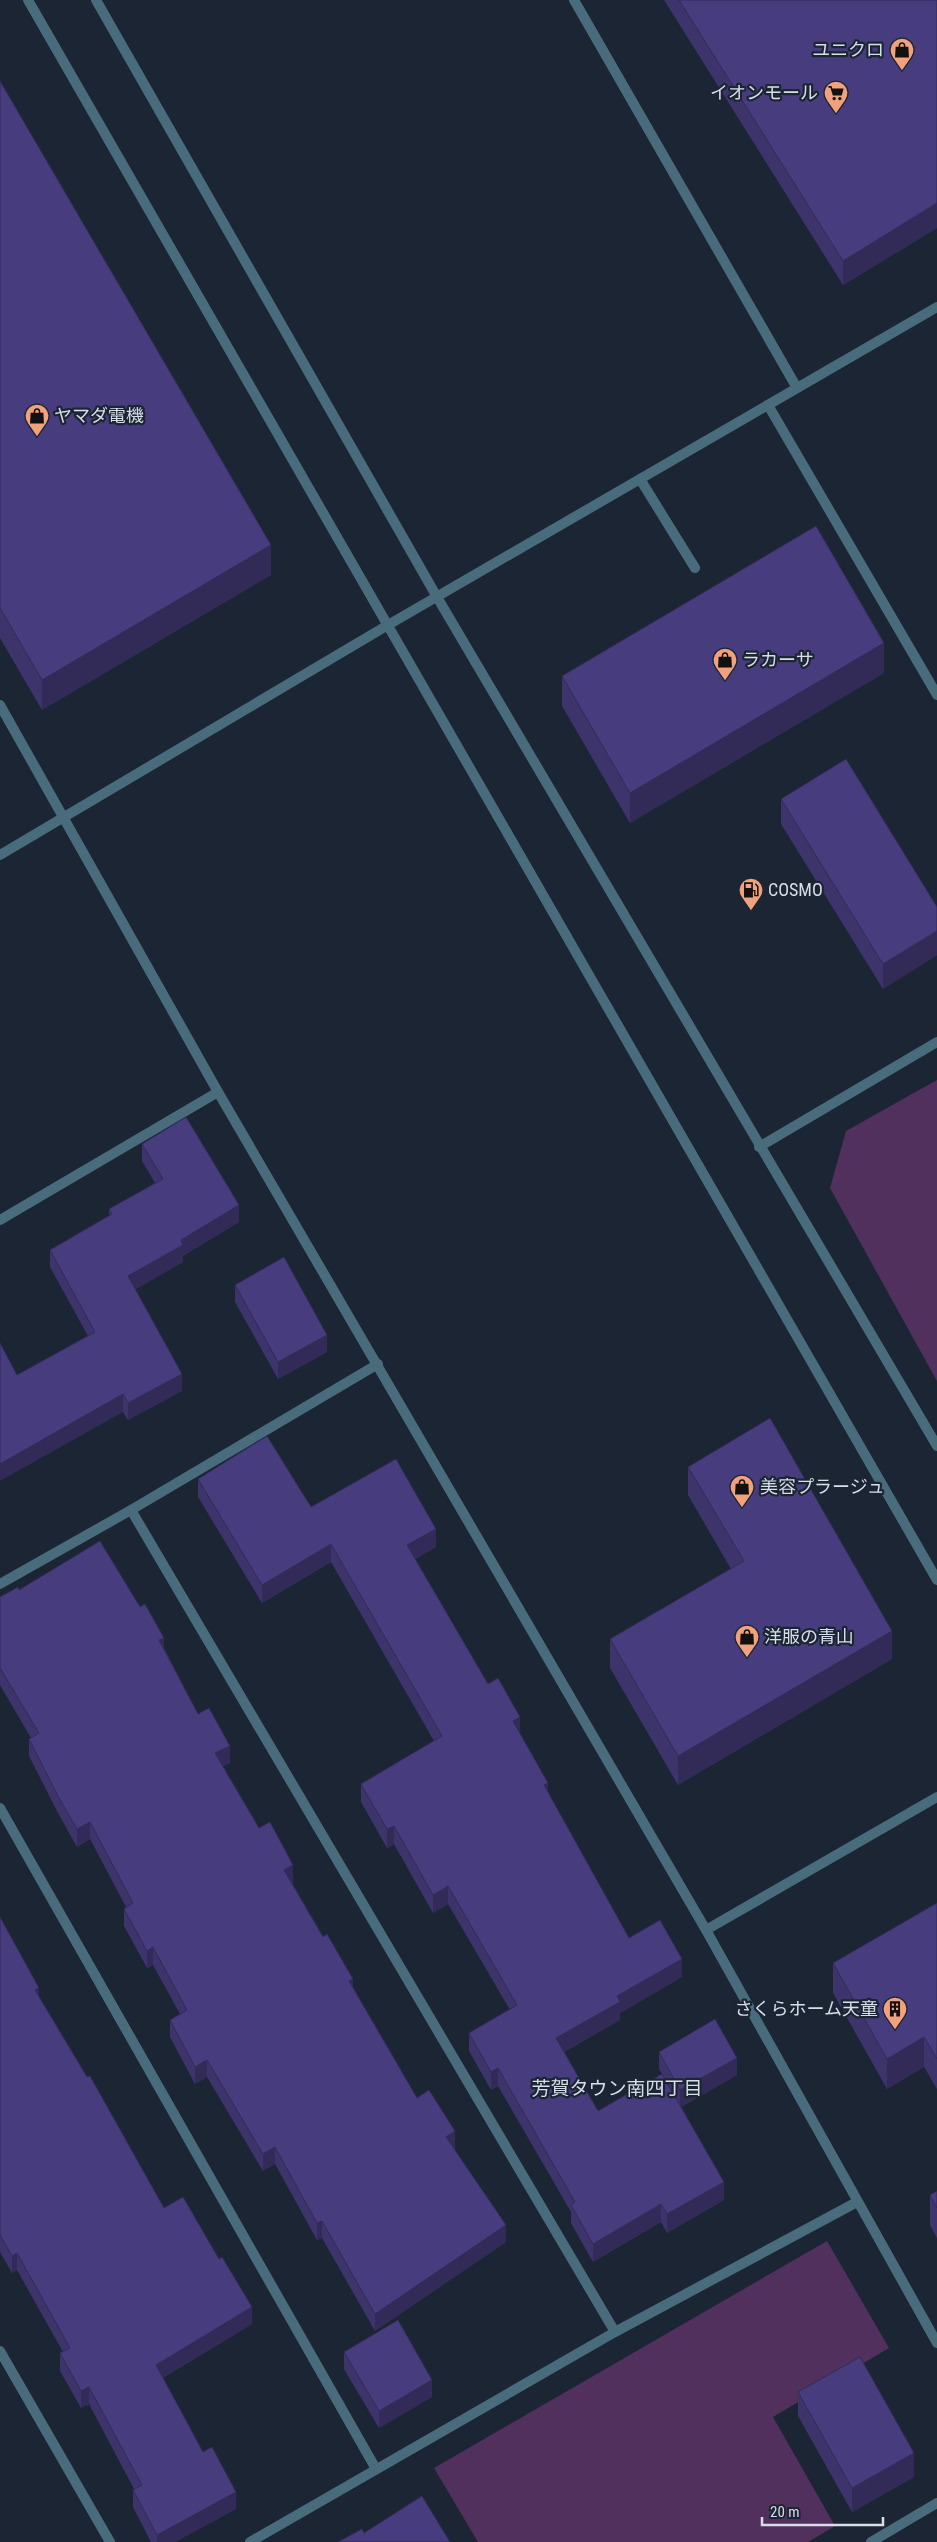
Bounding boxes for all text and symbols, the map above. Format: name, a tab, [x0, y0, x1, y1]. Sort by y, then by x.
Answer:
shop icon: ユニクロ	[889, 37, 915, 71]
place label: ユニクロ	[812, 39, 884, 60]
supermarket icon: イオンモール	[823, 80, 849, 114]
place label: イオンモール	[710, 82, 818, 103]
shop icon: ヤマダ電機	[24, 403, 50, 437]
place label: ヤマダ電機	[54, 405, 144, 426]
shop icon: ラカーサ	[712, 647, 738, 681]
place label: ラカーサ	[742, 649, 814, 670]
fuel station icon: COSMO	[738, 877, 764, 911]
place label: COSMO	[768, 879, 823, 900]
shop icon: 美容プラージュ	[729, 1474, 755, 1508]
place label: 美容プラージュ	[760, 1476, 884, 1497]
shop icon: 洋服の青山	[734, 1624, 760, 1658]
place label: 洋服の青山	[764, 1626, 854, 1647]
building icon: さくらホーム天童	[882, 1996, 908, 2030]
place label: さくらホーム天童	[735, 1998, 878, 2019]
district label: 芳賀タウン南四丁目	[531, 2077, 703, 2100]
scale bar	[762, 2494, 883, 2526]
text: 20 m	[770, 2503, 800, 2521]

